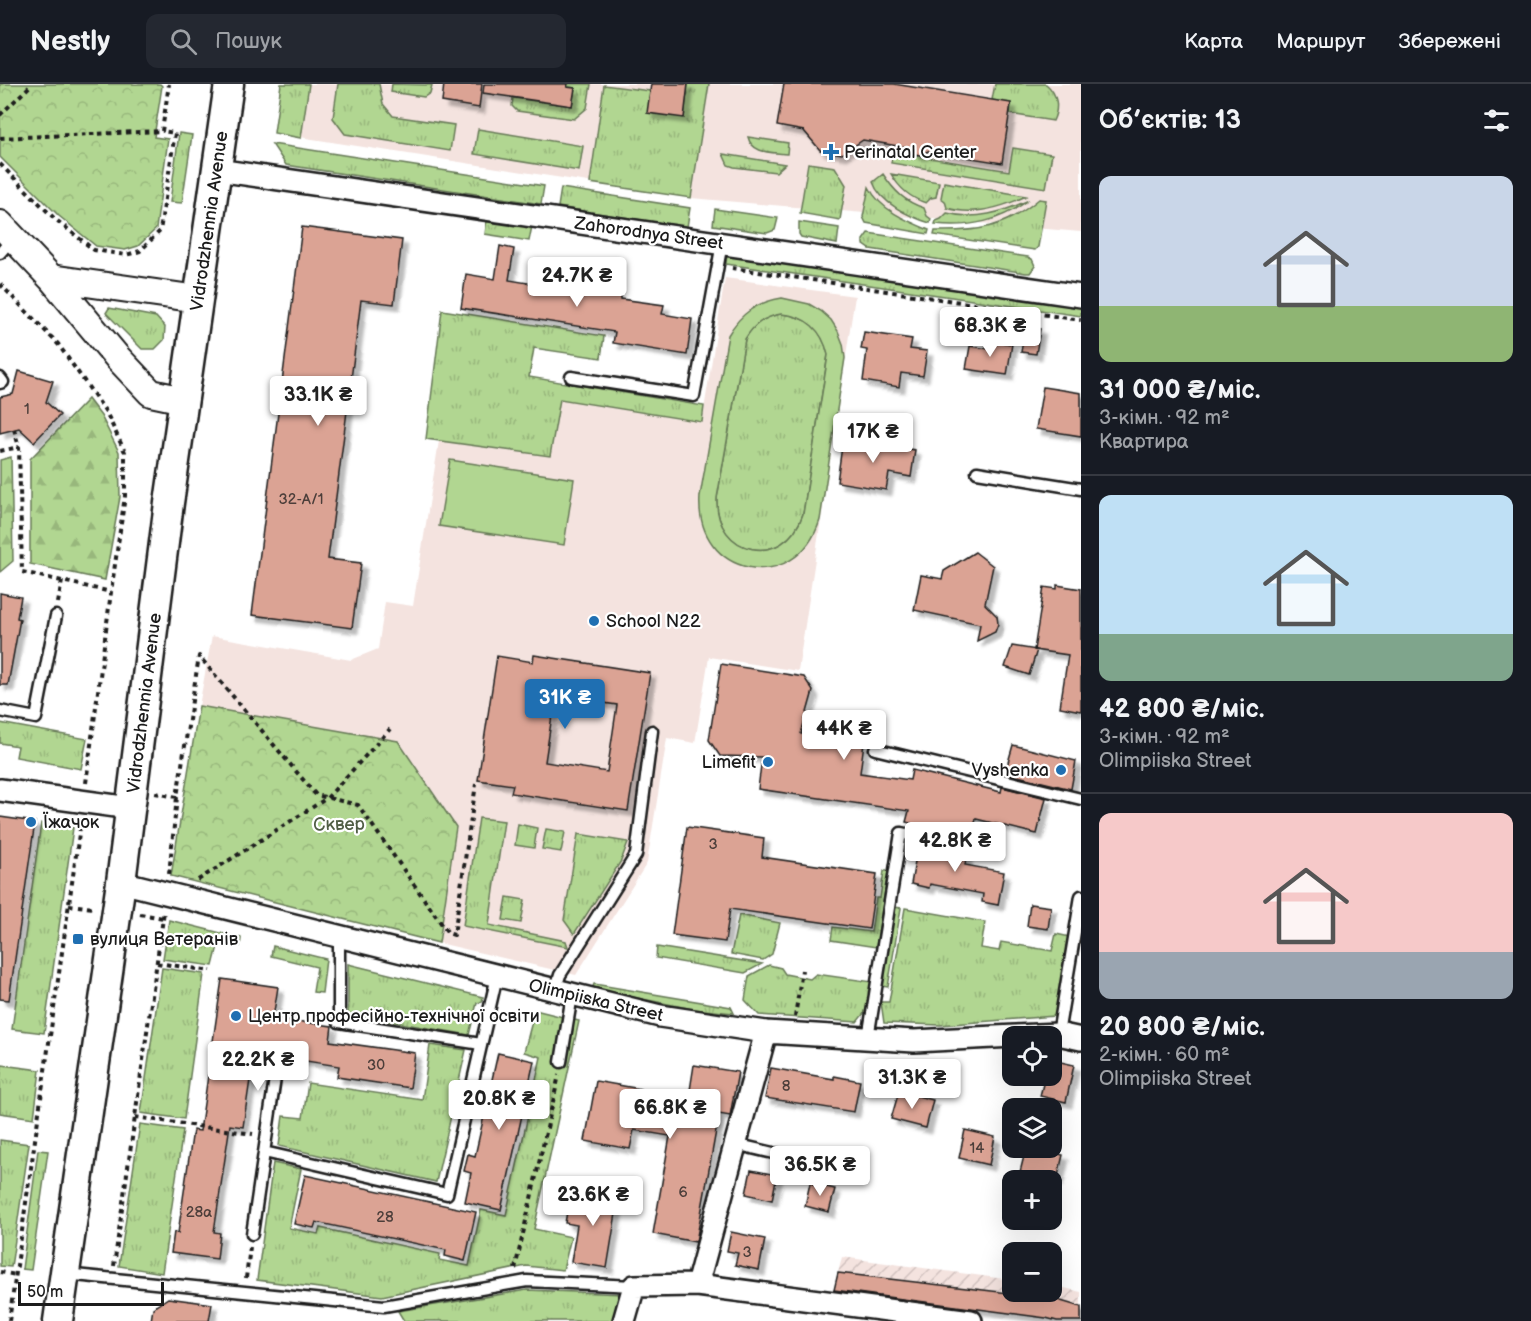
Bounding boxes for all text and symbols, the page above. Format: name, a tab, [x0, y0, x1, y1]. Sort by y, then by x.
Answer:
search box	[146, 14, 566, 68]
text: Nestly	[30, 25, 110, 58]
icon: search	[167, 25, 200, 58]
text: Пошук	[215, 28, 282, 55]
text: Карта	[1184, 29, 1243, 54]
text: Маршрут	[1276, 29, 1366, 54]
text: Збережені	[1399, 29, 1501, 54]
icon: filters	[1480, 104, 1513, 137]
text: Об’єктів: 13	[1099, 105, 1241, 136]
street label: Vidrodzhennia Avenue	[186, 129, 233, 312]
place label: Perinatal Center	[844, 142, 977, 163]
marker: Perinatal Center	[822, 143, 840, 161]
street label: Zahorodnya Street	[572, 213, 725, 254]
icon: home	[1252, 215, 1360, 323]
pin: 24.7K ₴	[522, 257, 632, 308]
text: 24.7K ₴	[542, 264, 612, 288]
pin: 68.3K ₴	[935, 307, 1045, 358]
text: 68.3K ₴	[954, 314, 1026, 338]
text: 31 000 ₴/міс.	[1099, 375, 1260, 406]
pin: 33.1K ₴	[263, 376, 373, 427]
text: 33.1K ₴	[284, 383, 352, 407]
house number: 1	[24, 400, 30, 419]
text: 3-кімн. · 92 m²	[1099, 406, 1230, 430]
pin: 17K ₴	[831, 413, 915, 464]
text: 17K ₴	[847, 420, 899, 444]
text: Квартира	[1099, 430, 1189, 454]
house number: 32-A/1	[278, 490, 324, 509]
icon: home	[1252, 534, 1360, 642]
street label: Vidrodzhennia Avenue	[123, 611, 166, 794]
place label: School N22	[606, 611, 701, 632]
marker: School N22	[587, 614, 601, 628]
pin: 31K ₴	[523, 679, 607, 730]
text: 31K ₴	[539, 686, 591, 710]
text: 42 800 ₴/міс.	[1099, 694, 1265, 725]
pin: 44K ₴	[802, 710, 886, 761]
text: 44K ₴	[816, 717, 872, 741]
text: 3-кімн. · 92 m²	[1099, 725, 1230, 749]
text: Olimpiiska Street	[1099, 749, 1251, 773]
place label: Limefit	[702, 752, 756, 773]
marker: Limefit	[761, 755, 775, 769]
place label: Vyshenka	[972, 760, 1049, 781]
marker: Vyshenka	[1054, 763, 1068, 777]
place label: Їжачок	[42, 811, 100, 833]
park label: Сквер	[313, 814, 365, 835]
marker: Їжачок	[24, 815, 38, 829]
pin: 42.8K ₴	[900, 822, 1010, 873]
text: 42.8K ₴	[919, 829, 991, 853]
house number: 3	[708, 835, 718, 854]
icon: home	[1252, 852, 1360, 960]
place label: вулиця Ветеранів	[90, 929, 239, 950]
marker: вулиця Ветеранів	[71, 932, 85, 946]
street label: Olimpiiska Street	[527, 975, 666, 1026]
place label: Центр професійно-технічної освіти	[248, 1006, 540, 1027]
marker: Центр професійно-технічної освіти	[229, 1009, 243, 1023]
text: 20 800 ₴/міс.	[1099, 1012, 1265, 1043]
map controls	[1002, 1026, 1062, 1302]
button: locate	[1002, 1026, 1062, 1086]
pin: 22.2K ₴	[203, 1041, 313, 1092]
text: 2-кімн. · 60 m²	[1099, 1043, 1230, 1067]
text: 22.2K ₴	[222, 1048, 294, 1072]
house number: 30	[367, 1056, 385, 1075]
pin: 31.3K ₴	[857, 1059, 967, 1110]
text: 31.3K ₴	[878, 1066, 946, 1090]
text: Olimpiiska Street	[1099, 1067, 1251, 1091]
house number: 8	[782, 1077, 791, 1096]
pin: 20.8K ₴	[444, 1080, 554, 1131]
text: 20.8K ₴	[463, 1087, 535, 1111]
pin: 66.8K ₴	[615, 1089, 725, 1140]
text: 66.8K ₴	[634, 1096, 707, 1120]
button: layers	[1002, 1098, 1062, 1158]
house number: 14	[970, 1139, 984, 1158]
pin: 36.5K ₴	[765, 1146, 875, 1197]
text: 36.5K ₴	[784, 1153, 856, 1177]
button: +	[1002, 1170, 1062, 1230]
pin: 23.6K ₴	[538, 1176, 648, 1227]
text: 23.6K ₴	[557, 1183, 629, 1207]
house number: 6	[678, 1183, 688, 1202]
house number: 28а	[186, 1203, 212, 1222]
house number: 28	[376, 1208, 394, 1227]
button: −	[1002, 1242, 1062, 1302]
house number: 3	[742, 1243, 752, 1262]
scale bar	[18, 1279, 164, 1306]
text: 50 m	[27, 1283, 63, 1302]

